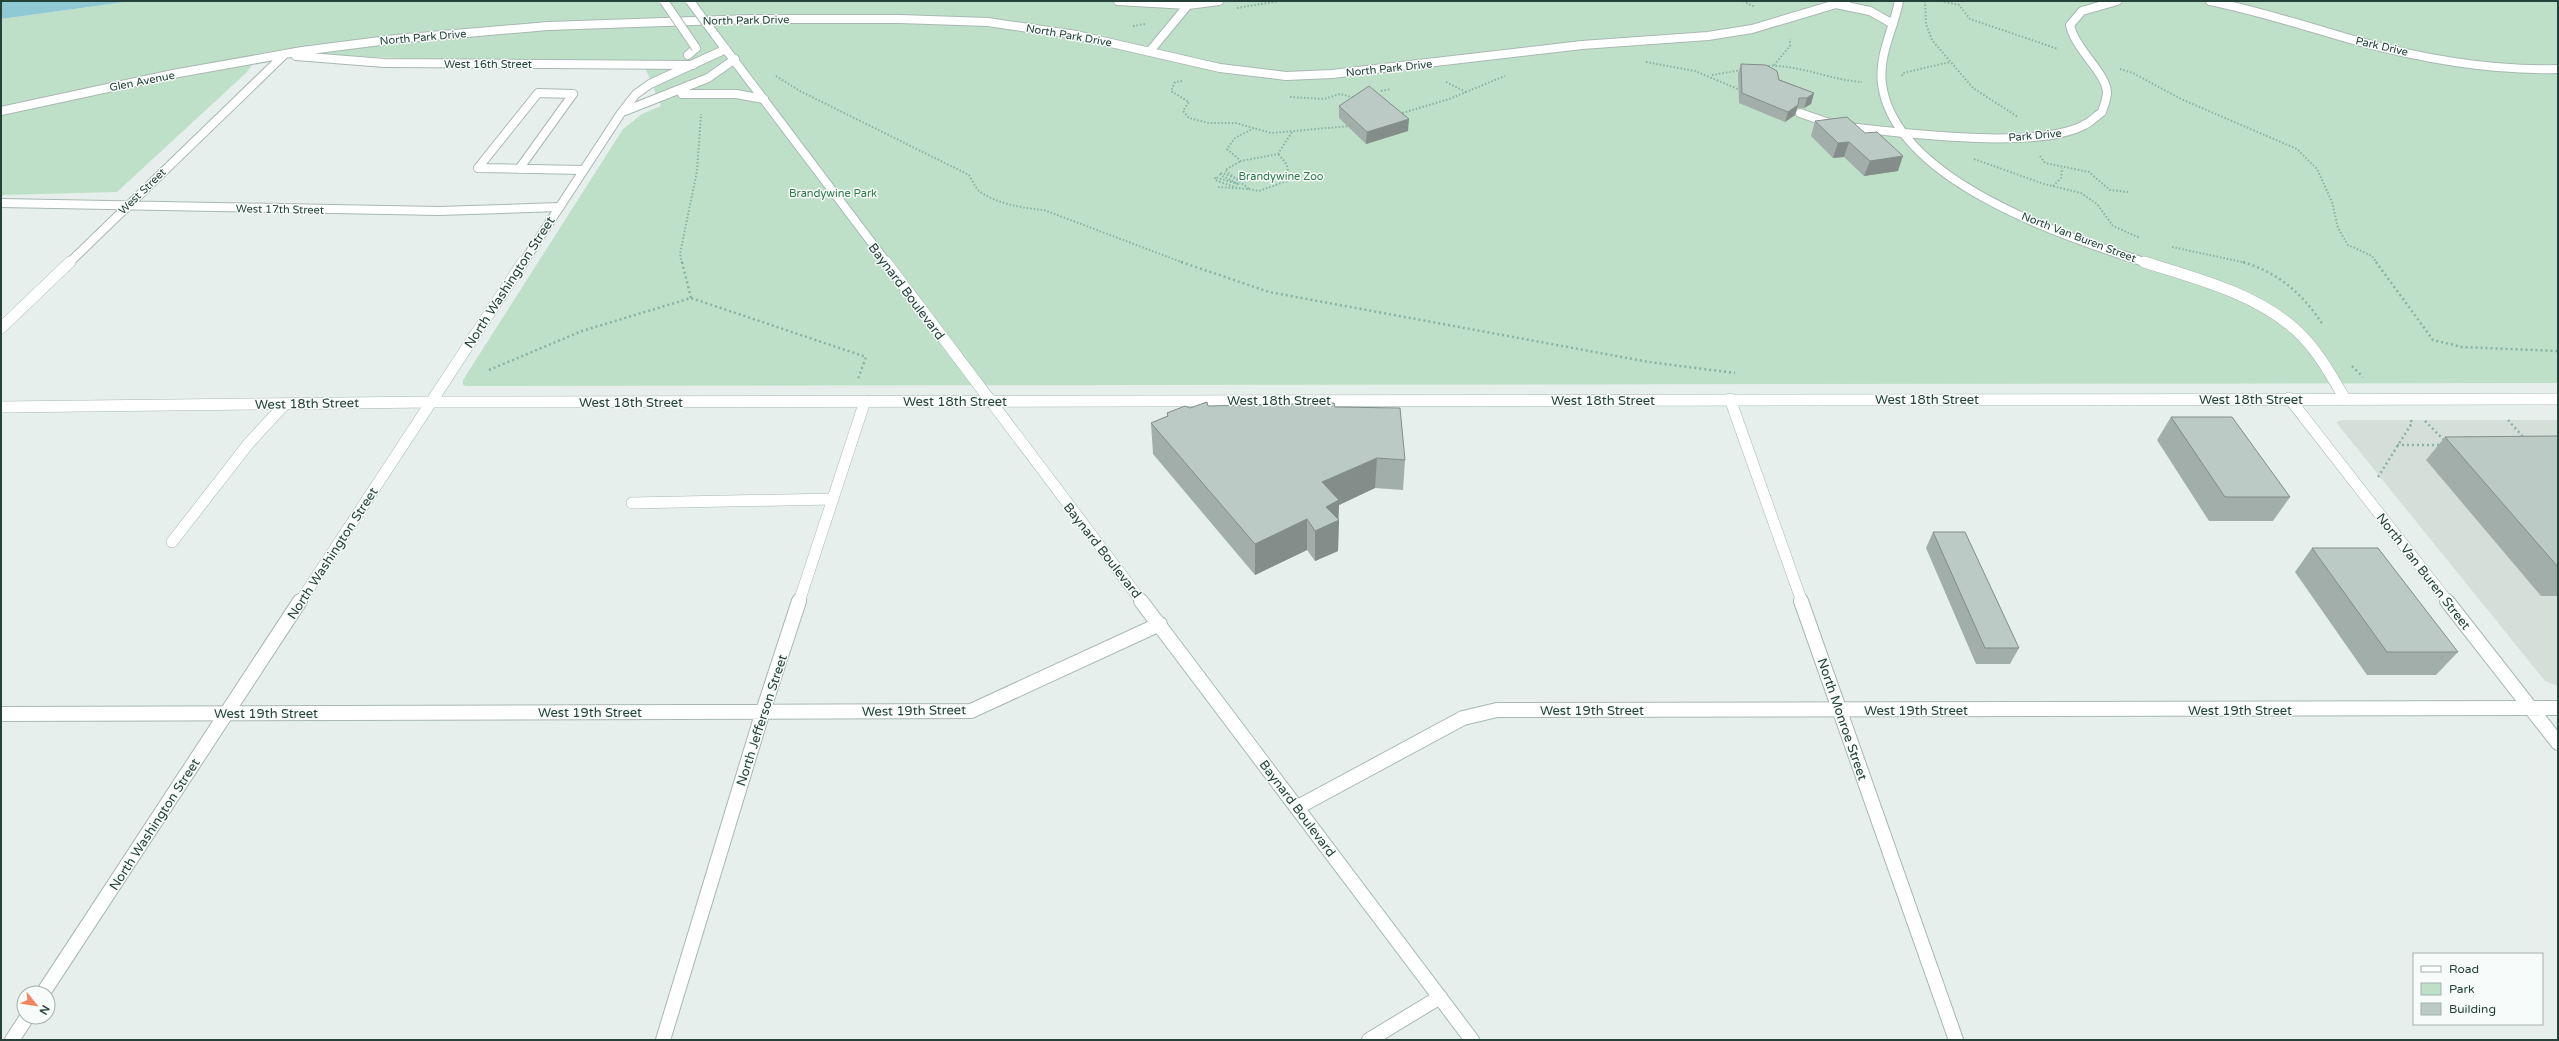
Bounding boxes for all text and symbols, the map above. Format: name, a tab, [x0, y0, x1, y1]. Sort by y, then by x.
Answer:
street label: North Park Drive	[703, 13, 790, 28]
street label: North Park Drive	[1025, 22, 1113, 49]
street label: North Park Drive	[379, 27, 467, 48]
street label: Park Drive	[2354, 34, 2409, 59]
street label: North Park Drive	[1345, 57, 1433, 79]
street label: West 16th Street	[444, 58, 532, 71]
street label: Glen Avenue	[108, 69, 176, 94]
street label: Park Drive	[2008, 127, 2062, 144]
street label: West Street	[116, 166, 169, 217]
park label: Brandywine Zoo	[1238, 170, 1324, 183]
park label: Brandywine Park	[789, 187, 877, 200]
street label: West 17th Street	[236, 202, 324, 217]
street label: North Van Buren Street	[2020, 210, 2138, 265]
street label: North Washington Street	[461, 214, 559, 352]
street label: Baynard Boulevard	[865, 240, 948, 343]
street label: West 18th Street	[1875, 392, 1979, 408]
street label: West 18th Street	[2199, 392, 2303, 408]
street label: West 18th Street	[1227, 393, 1331, 409]
street label: West 18th Street	[1551, 393, 1655, 409]
street label: West 18th Street	[903, 394, 1007, 410]
street label: West 18th Street	[255, 395, 359, 413]
street label: West 18th Street	[579, 395, 683, 411]
street label: North Washington Street	[284, 485, 382, 623]
street label: Baynard Boulevard	[1060, 500, 1145, 602]
street label: North Van Buren Street	[2373, 510, 2474, 633]
street label: North Jefferson Street	[733, 652, 791, 788]
street label: North Monroe Street	[1814, 656, 1870, 783]
street label: West 19th Street	[862, 702, 966, 720]
street label: West 19th Street	[1540, 703, 1644, 719]
street label: West 19th Street	[1864, 703, 1968, 719]
street label: West 19th Street	[2188, 703, 2292, 719]
street label: West 19th Street	[538, 705, 642, 721]
street label: West 19th Street	[214, 706, 318, 722]
street label: North Washington Street	[106, 756, 204, 894]
street label: Baynard Boulevard	[1256, 757, 1339, 860]
legend	[2413, 953, 2543, 1025]
text: Road	[2449, 962, 2479, 976]
text: Park	[2449, 982, 2475, 996]
north arrow	[16, 985, 56, 1025]
text: Building	[2449, 1002, 2496, 1016]
text: N	[36, 1003, 52, 1017]

